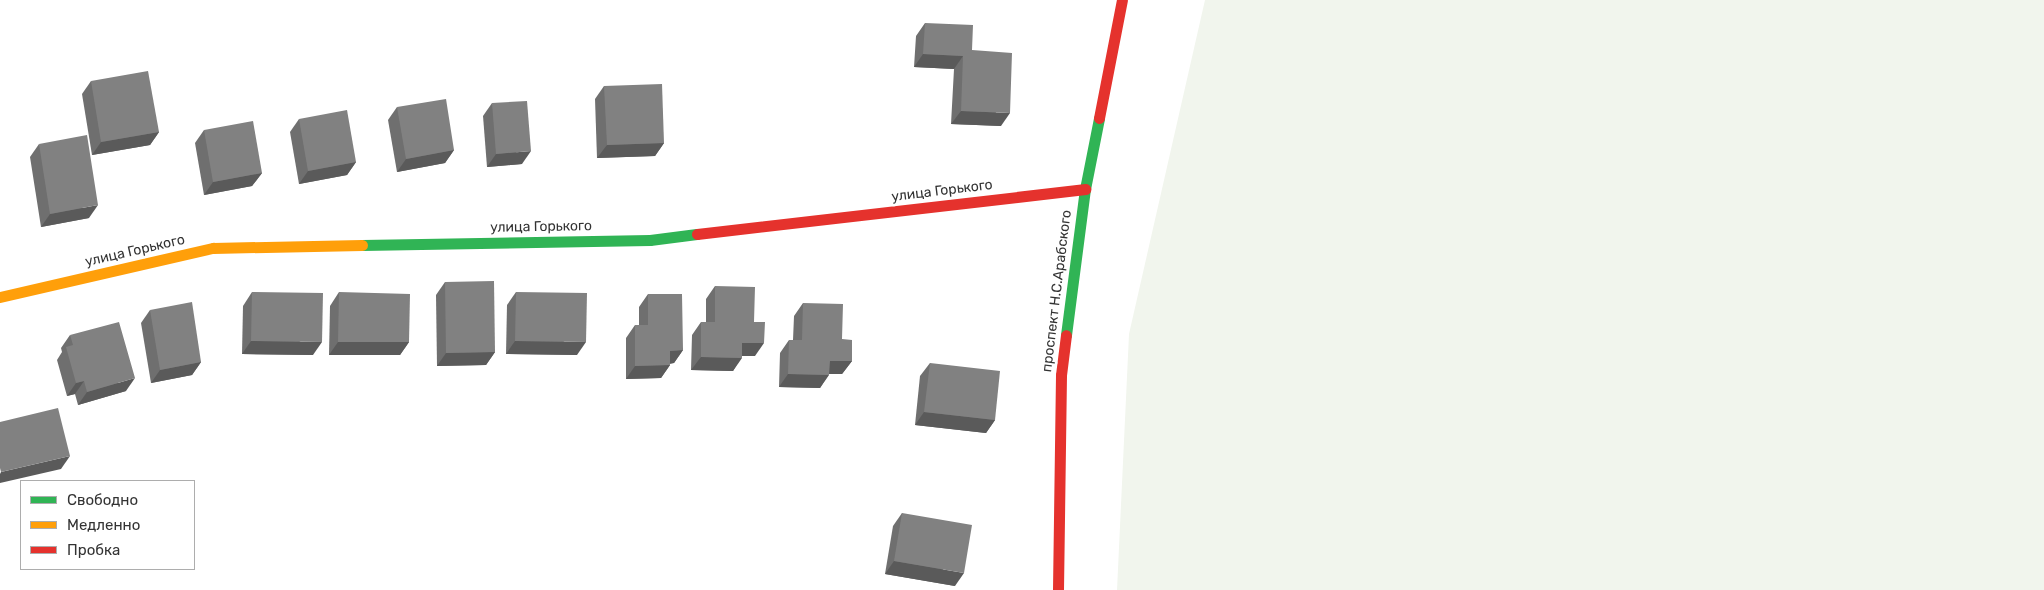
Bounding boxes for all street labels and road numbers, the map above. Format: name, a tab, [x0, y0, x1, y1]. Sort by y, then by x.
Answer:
street label: улица Горького	[890, 176, 994, 206]
street label: проспект Н.С.Арабского	[1039, 209, 1075, 373]
street label: улица Горького	[490, 218, 592, 236]
street label: улица Горького	[84, 231, 186, 271]

